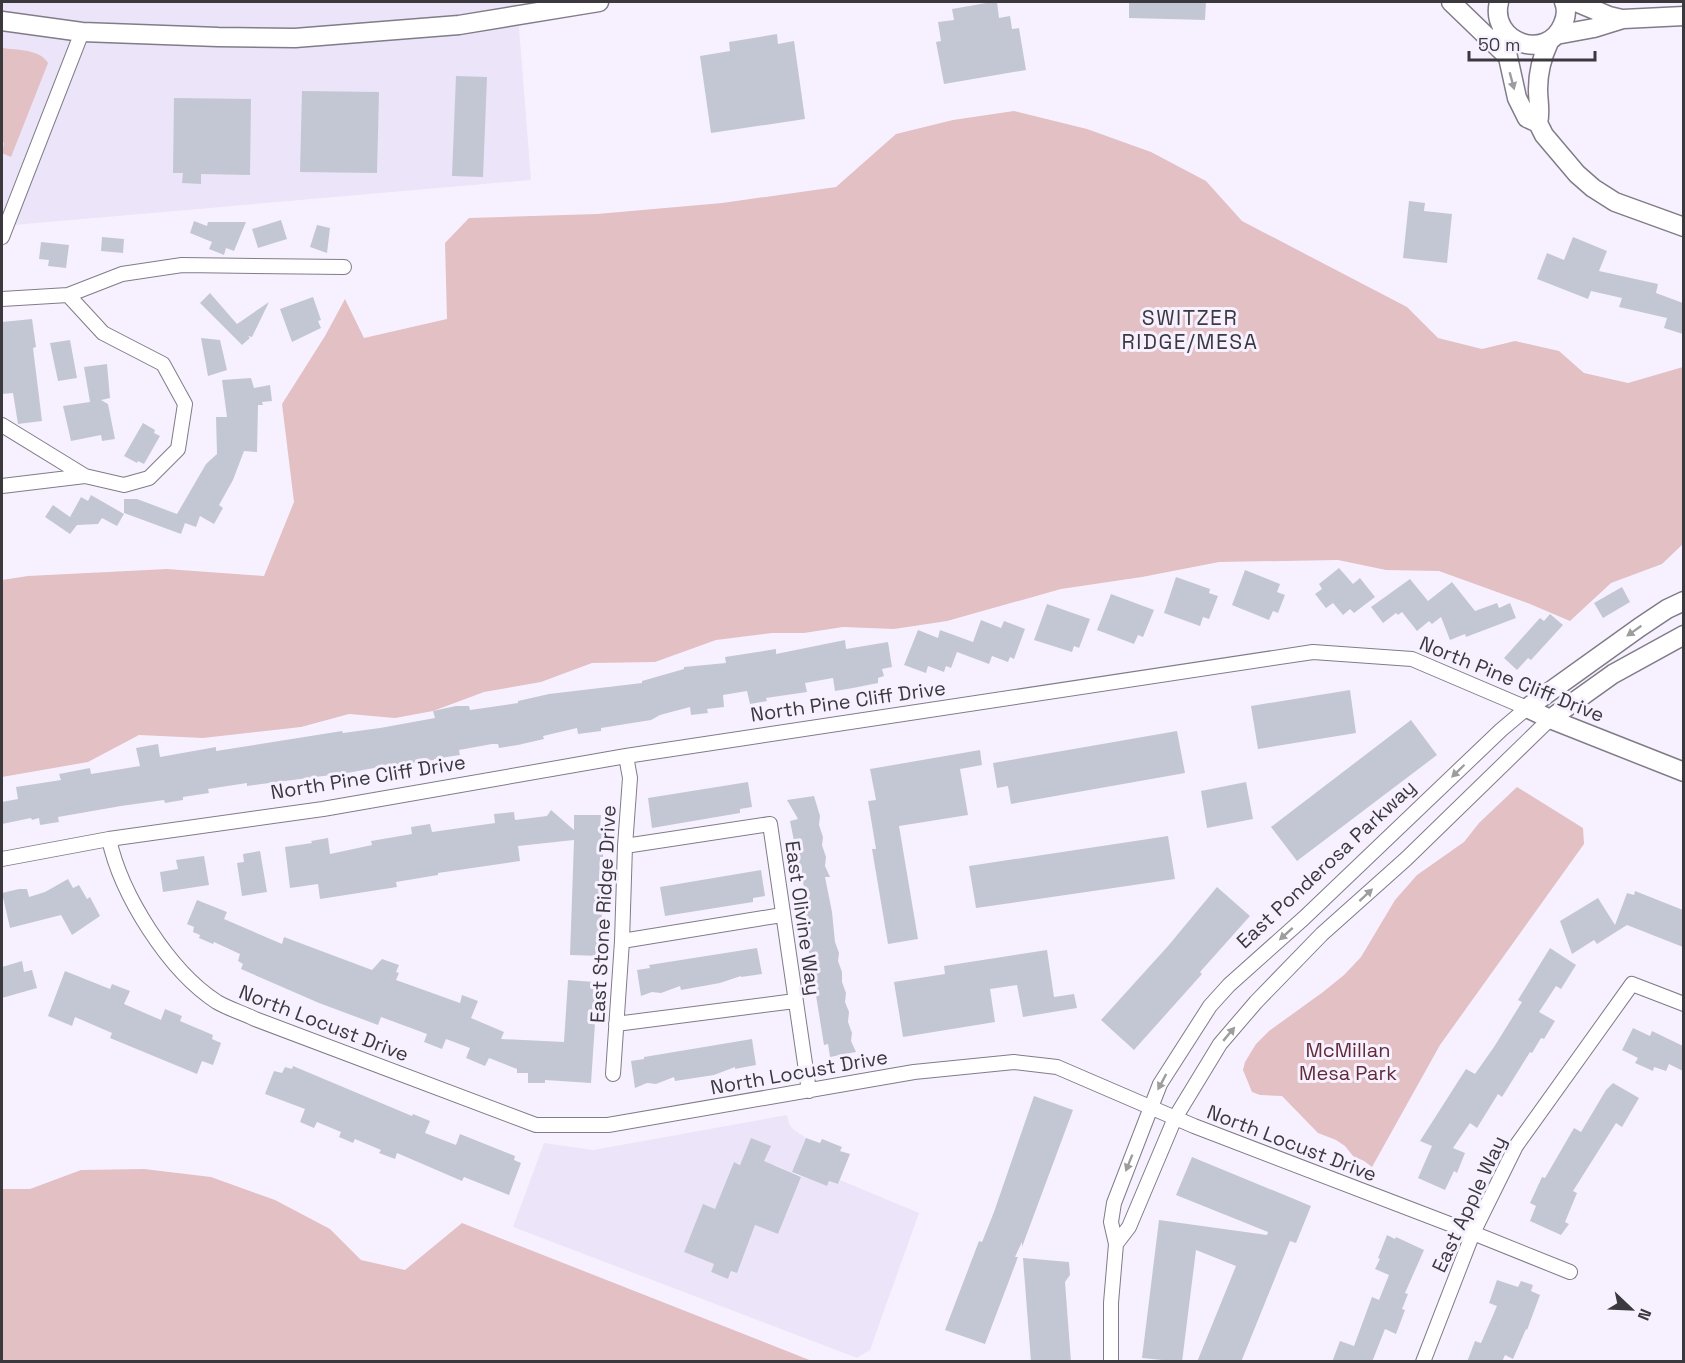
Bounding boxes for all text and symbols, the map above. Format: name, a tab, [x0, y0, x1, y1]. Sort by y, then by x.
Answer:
scale bar	[1469, 24, 1595, 62]
text: 50 m	[1478, 33, 1520, 56]
one-way arrow	[1508, 72, 1518, 90]
district label: SWITZER RIDGE/MESA	[1122, 304, 1258, 355]
one-way arrow	[1626, 625, 1642, 637]
street label: North Pine Cliff Drive	[1416, 630, 1608, 728]
street label: North Pine Cliff Drive	[749, 674, 947, 728]
street label: North Pine Cliff Drive	[269, 749, 467, 805]
one-way arrow	[1451, 764, 1466, 778]
street label: East Ponderosa Parkway	[1231, 774, 1421, 954]
street label: East Stone Ridge Drive	[584, 804, 622, 1024]
street label: East Olivine Way	[779, 839, 827, 997]
one-way arrow	[1358, 889, 1373, 902]
one-way arrow	[1279, 927, 1294, 941]
street label: North Locust Drive	[235, 979, 413, 1067]
one-way arrow	[1222, 1027, 1235, 1042]
park label: McMillan Mesa Park	[1299, 1037, 1397, 1086]
street label: North Locust Drive	[708, 1044, 890, 1100]
one-way arrow	[1157, 1074, 1167, 1091]
street label: North Locust Drive	[1203, 1099, 1381, 1187]
street label: East Apple Way	[1426, 1131, 1512, 1277]
one-way arrow	[1124, 1154, 1133, 1172]
north arrow	[1601, 1279, 1661, 1339]
text: N	[1633, 1306, 1656, 1324]

